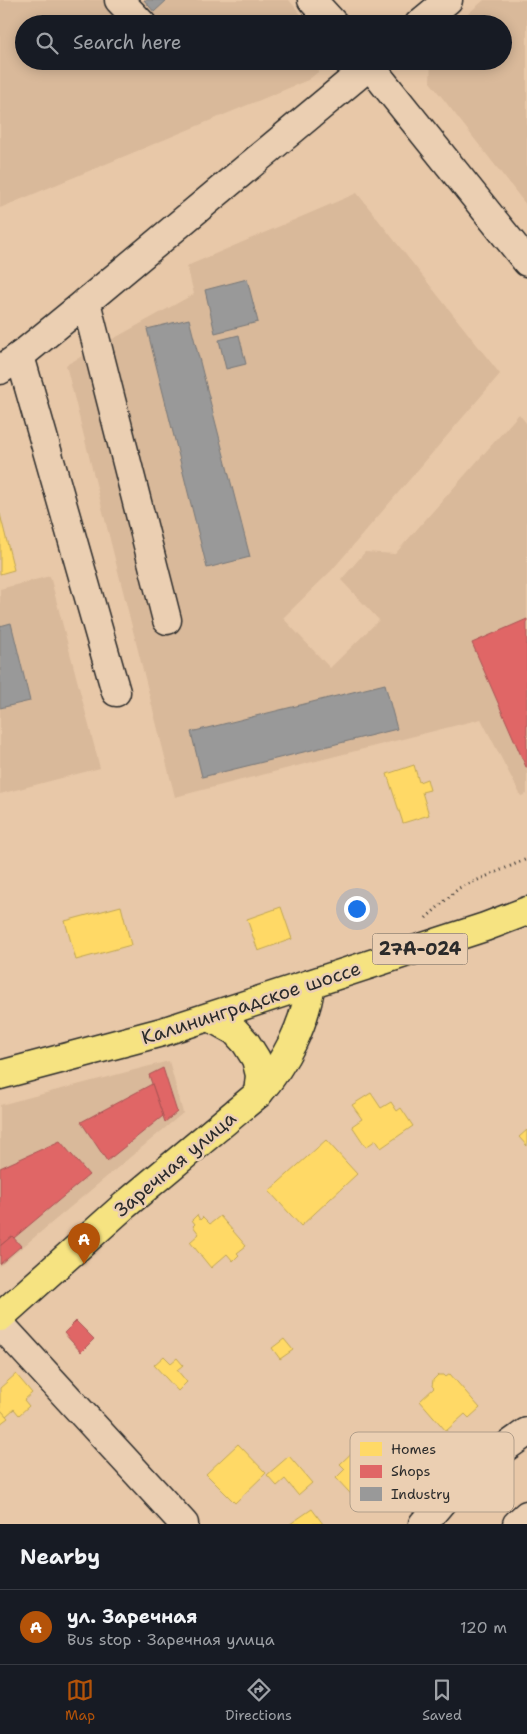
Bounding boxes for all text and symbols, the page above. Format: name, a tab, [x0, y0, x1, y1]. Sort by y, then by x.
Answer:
search box	[15, 15, 512, 70]
icon: search	[33, 29, 61, 57]
text: Search here	[73, 30, 182, 55]
your location	[344, 896, 370, 922]
road number: 27А-024	[372, 934, 468, 964]
street label: Калининградское шоссе	[138, 956, 364, 1050]
street label: Заречная улица	[109, 1106, 241, 1222]
pin: A	[68, 1223, 100, 1264]
legend	[350, 1432, 514, 1512]
text: Homes	[391, 1440, 436, 1458]
text: Shops	[391, 1462, 430, 1480]
text: Industry	[391, 1485, 450, 1503]
text: Nearby	[20, 1543, 100, 1571]
text: ул. Заречная	[67, 1604, 197, 1629]
text: A	[30, 1617, 42, 1638]
text: 120 m	[460, 1617, 507, 1638]
text: Bus stop · Заречная улица	[67, 1629, 275, 1650]
tab: Map	[65, 1676, 95, 1724]
tab: Directions	[225, 1676, 292, 1724]
tab: Saved	[422, 1676, 462, 1724]

